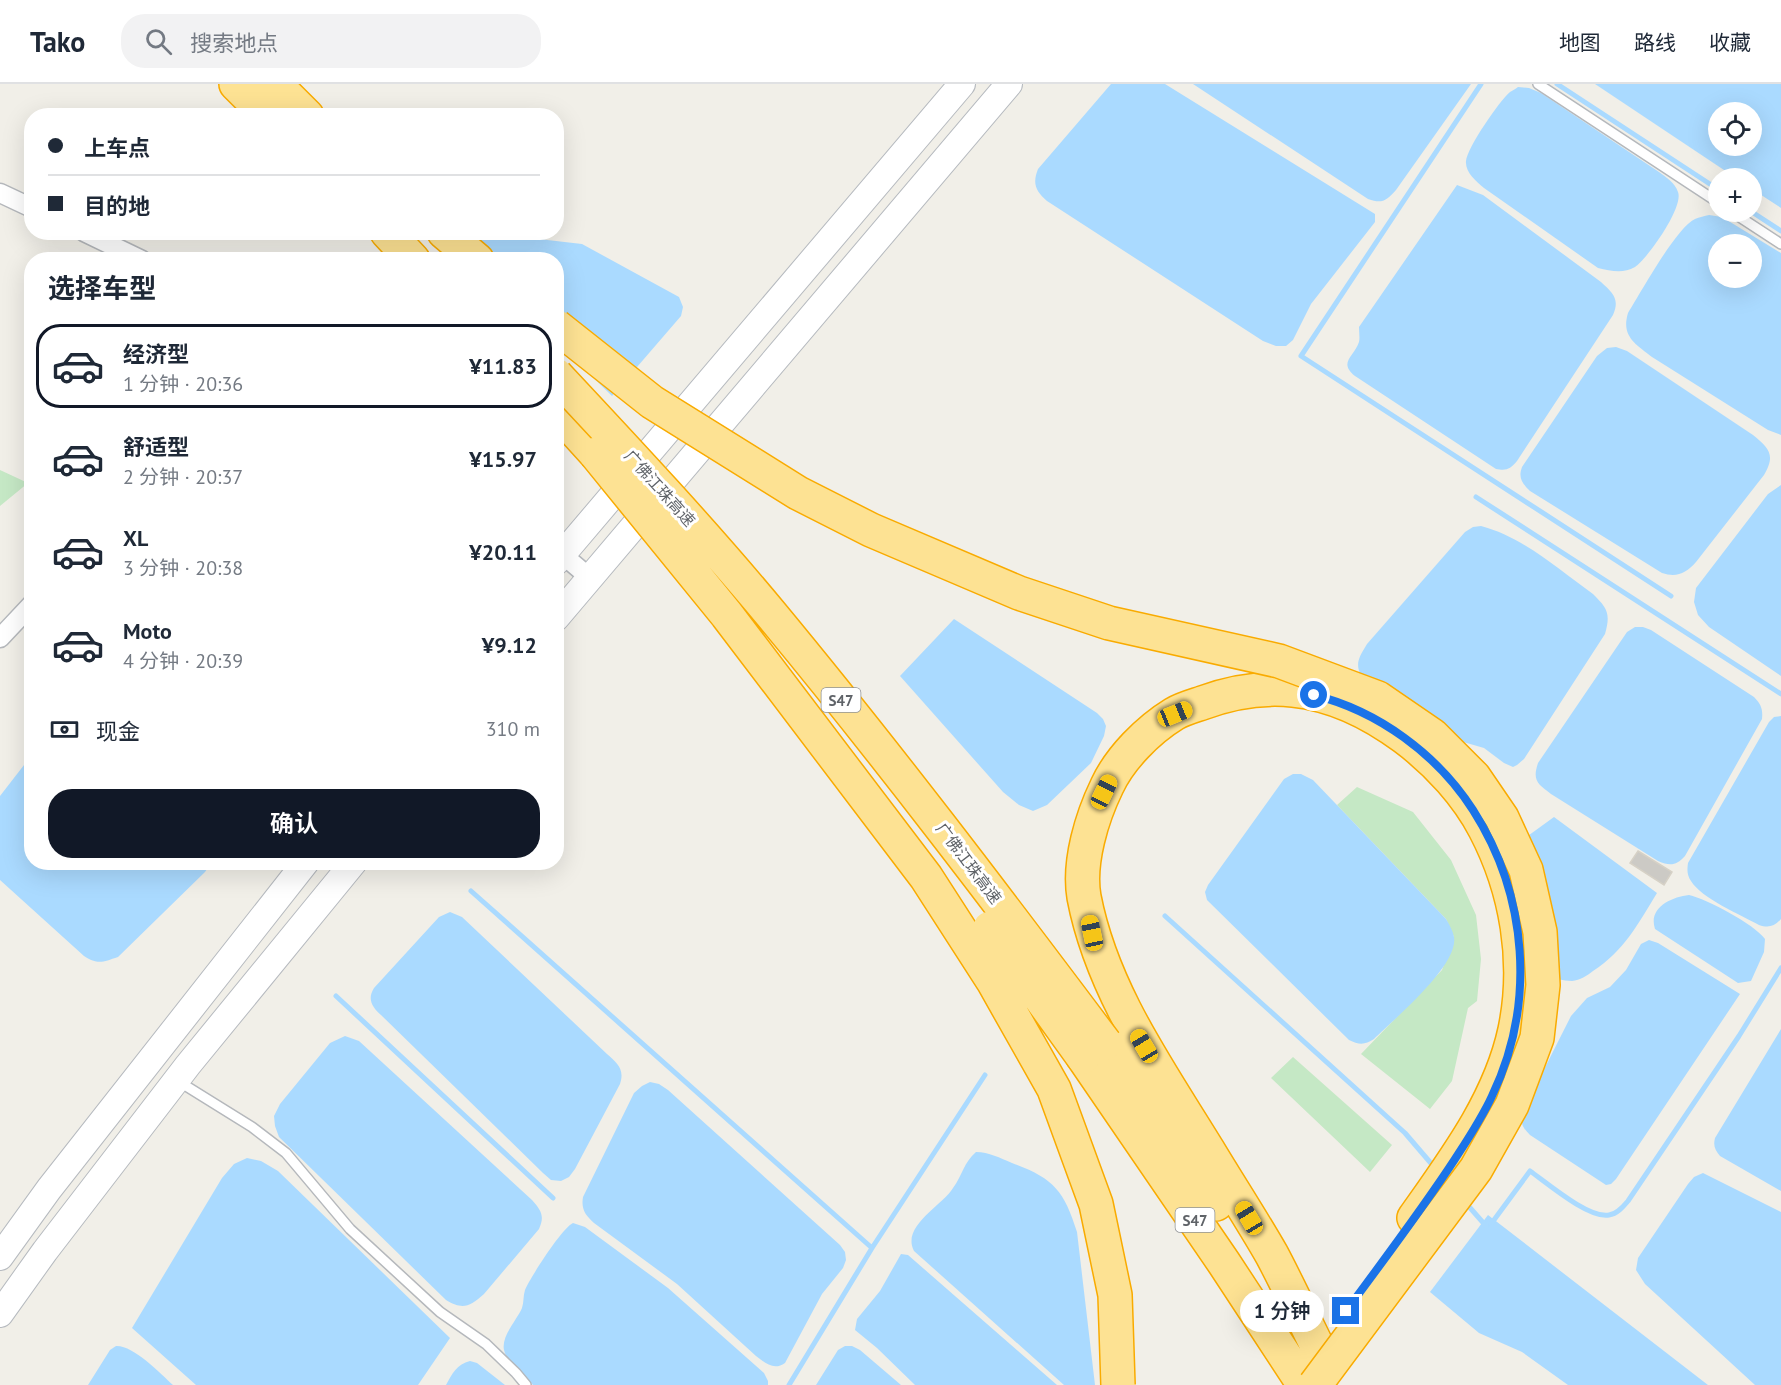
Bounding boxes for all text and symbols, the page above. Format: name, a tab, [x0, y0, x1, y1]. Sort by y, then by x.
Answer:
search box	[121, 14, 541, 68]
text: Tako	[30, 23, 85, 60]
icon: search	[142, 25, 175, 58]
text: 搜索地点	[190, 29, 278, 57]
text: 地图	[1559, 29, 1601, 56]
text: 路线	[1634, 29, 1676, 56]
text: 收藏	[1709, 29, 1751, 56]
map controls	[1708, 102, 1762, 288]
button: locate	[1708, 102, 1762, 156]
text: 上车点	[84, 134, 150, 162]
button: +	[1708, 168, 1762, 222]
text: 目的地	[84, 192, 150, 220]
button: −	[1708, 234, 1762, 288]
text: 选择车型	[48, 271, 156, 305]
icon: car	[51, 339, 105, 393]
text: 经济型	[123, 340, 189, 368]
text: ¥11.83	[469, 352, 537, 380]
text: 1 分钟 · 20:36	[123, 371, 243, 397]
icon: car	[51, 432, 105, 486]
text: 舒适型	[123, 433, 189, 461]
text: ¥15.97	[469, 445, 537, 473]
street label: 广佛江珠高速	[620, 446, 700, 530]
text: 2 分钟 · 20:37	[123, 464, 243, 490]
text: XL	[123, 524, 148, 552]
icon: car	[51, 525, 105, 579]
text: ¥20.11	[469, 538, 537, 566]
text: 3 分钟 · 20:38	[123, 555, 243, 581]
text: Moto	[123, 617, 172, 645]
icon: car	[51, 618, 105, 672]
text: ¥9.12	[482, 631, 537, 659]
text: 4 分钟 · 20:39	[123, 648, 243, 674]
route start	[1300, 681, 1327, 708]
road number: S47	[822, 688, 860, 712]
car	[1155, 699, 1195, 729]
icon: cash	[48, 713, 81, 746]
text: 310 m	[486, 716, 540, 742]
text: 现金	[96, 717, 140, 745]
car	[1088, 772, 1120, 812]
button: 确认	[48, 789, 540, 858]
street label: 广佛江珠高速	[932, 819, 1006, 907]
car	[1079, 914, 1105, 952]
car	[1127, 1026, 1161, 1066]
car	[1232, 1198, 1266, 1238]
road number: S47	[1176, 1208, 1214, 1232]
callout: 1 分钟	[1241, 1290, 1325, 1332]
route end	[1332, 1297, 1359, 1324]
text: 1 分钟	[1254, 1298, 1310, 1324]

